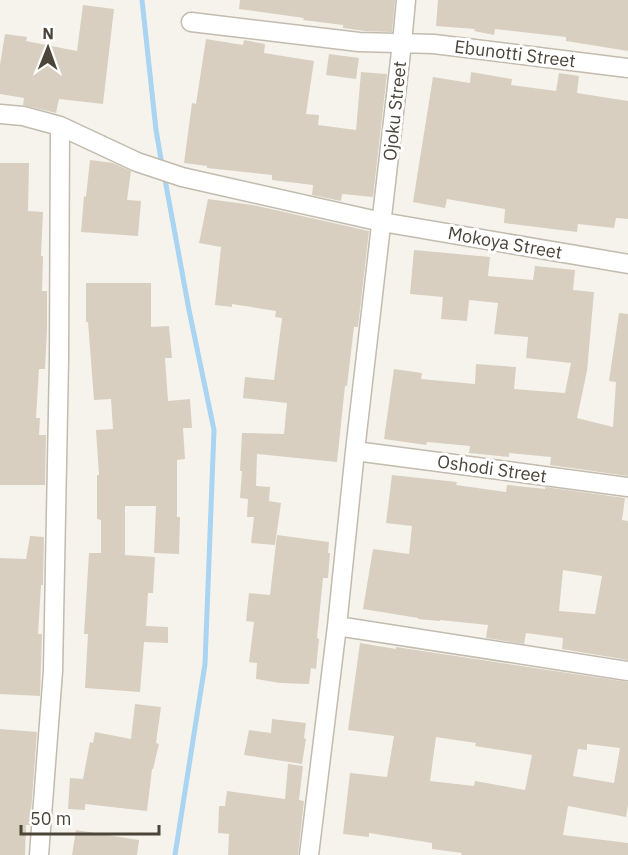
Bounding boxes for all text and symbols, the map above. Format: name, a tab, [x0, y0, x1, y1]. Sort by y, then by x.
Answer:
north arrow	[18, 18, 78, 78]
text: N	[42, 23, 54, 43]
street label: Ebunotti Street	[453, 35, 577, 72]
street label: Ojoku Street	[378, 60, 411, 162]
street label: Mokoya Street	[446, 221, 564, 264]
street label: Oshodi Street	[436, 449, 548, 488]
scale bar	[21, 798, 159, 836]
text: 50 m	[30, 807, 72, 830]

